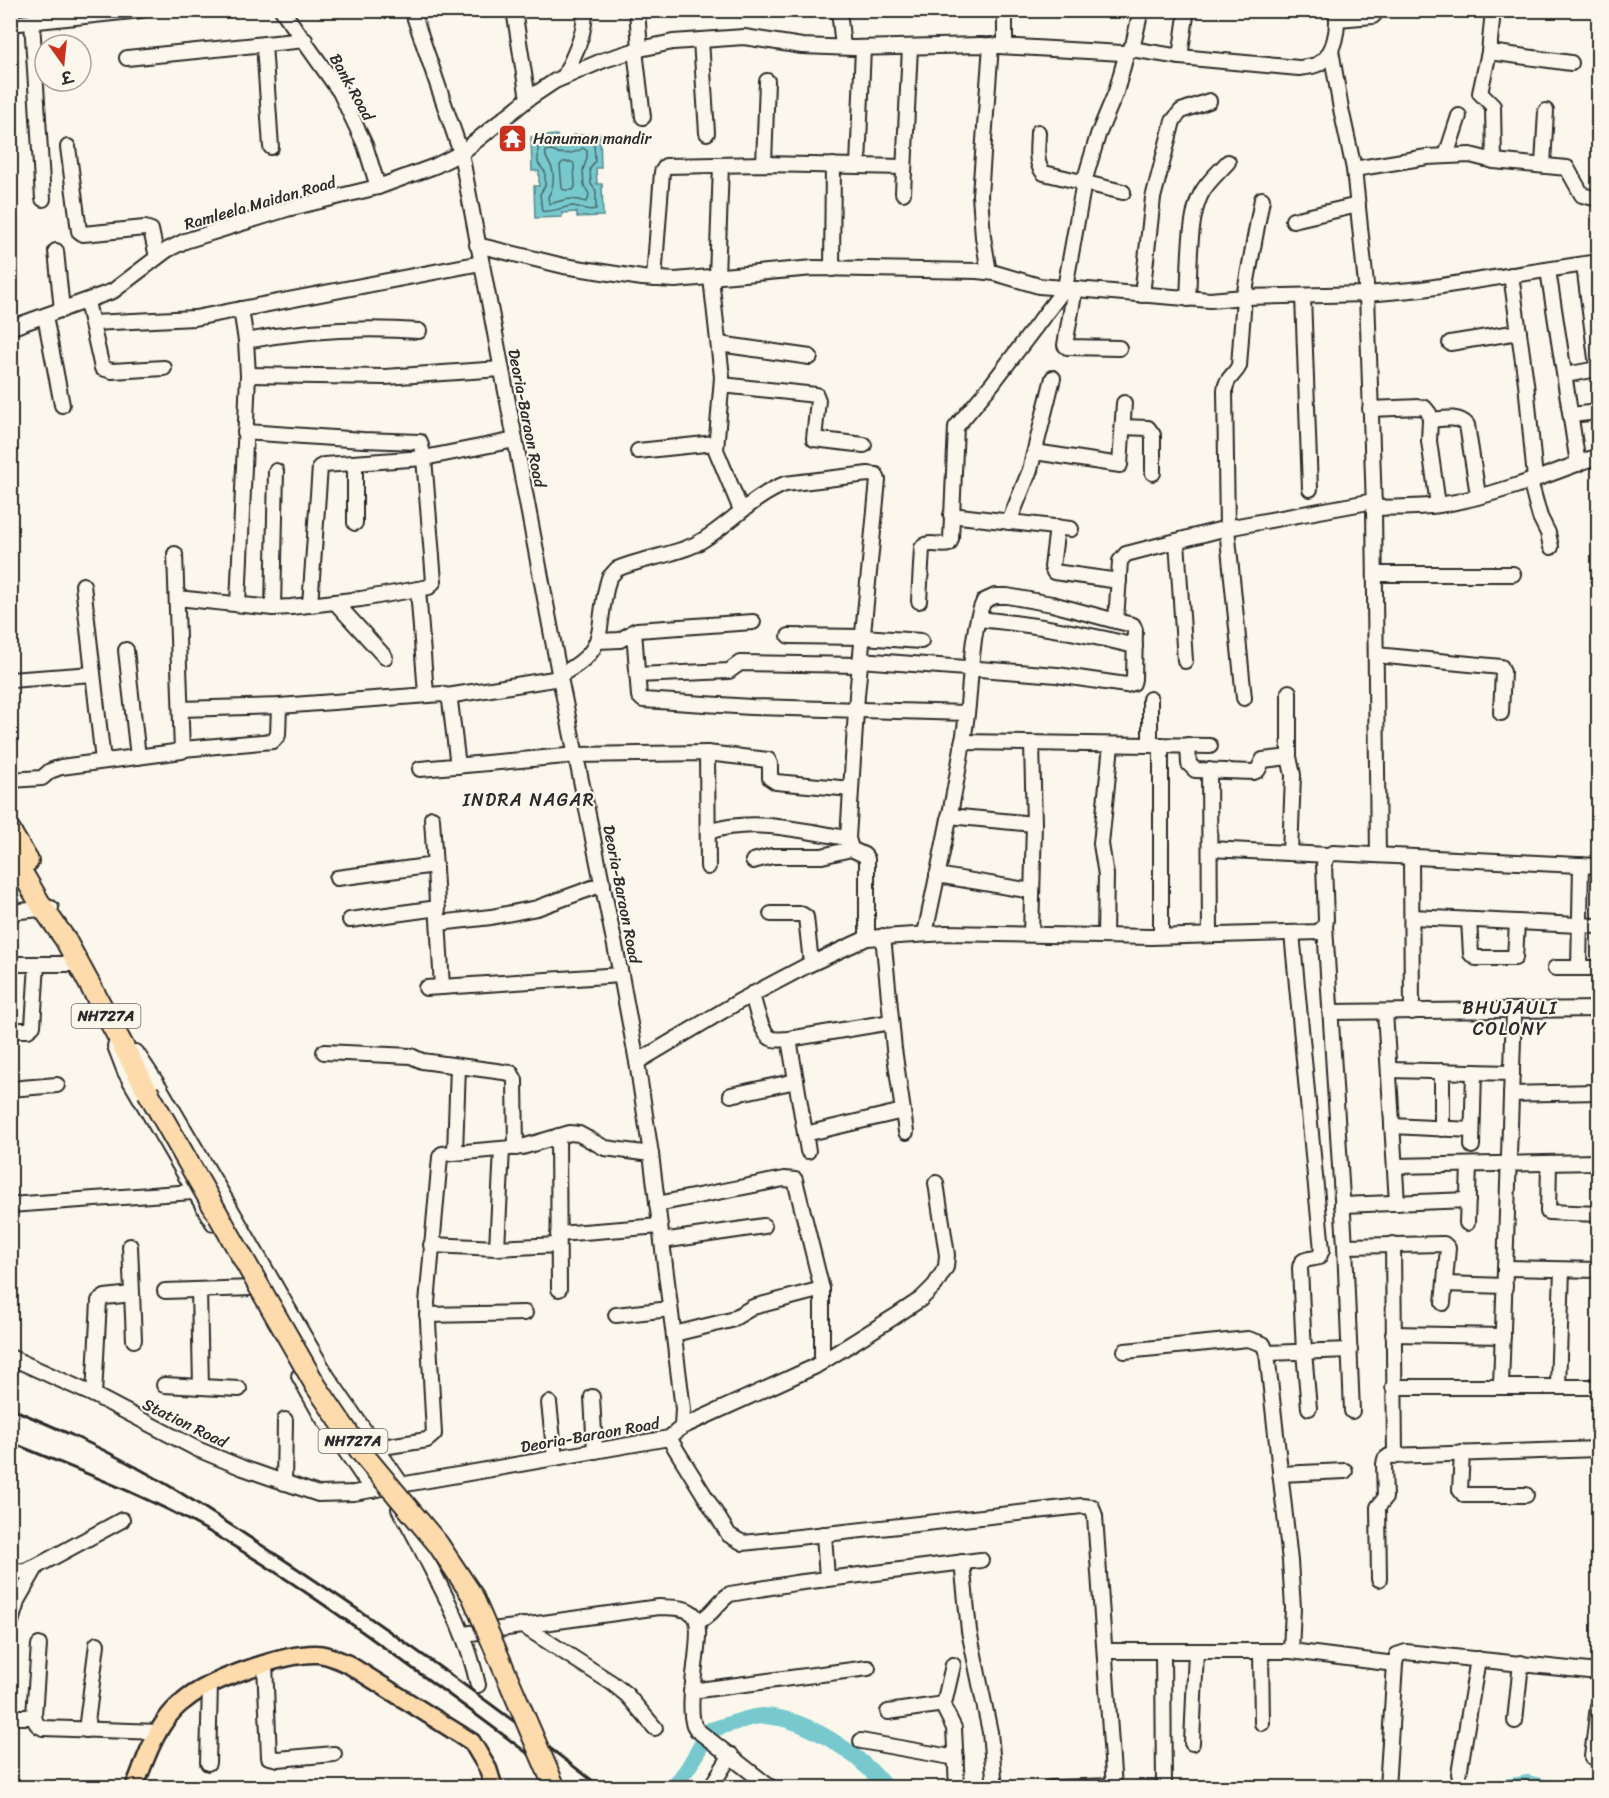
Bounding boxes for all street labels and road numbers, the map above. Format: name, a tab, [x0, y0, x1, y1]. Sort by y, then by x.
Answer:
street label: Bank Road	[321, 48, 383, 128]
street label: Ramleela Maidan Road	[181, 167, 341, 238]
street label: Deoria-Baraon Road	[499, 346, 555, 491]
street label: Deoria-Baraon Road	[594, 822, 650, 967]
road number: NH727A	[72, 1004, 140, 1028]
street label: Station Road	[137, 1390, 234, 1457]
street label: Deoria-Baraon Road	[518, 1408, 663, 1461]
road number: NH727A	[318, 1429, 388, 1453]

